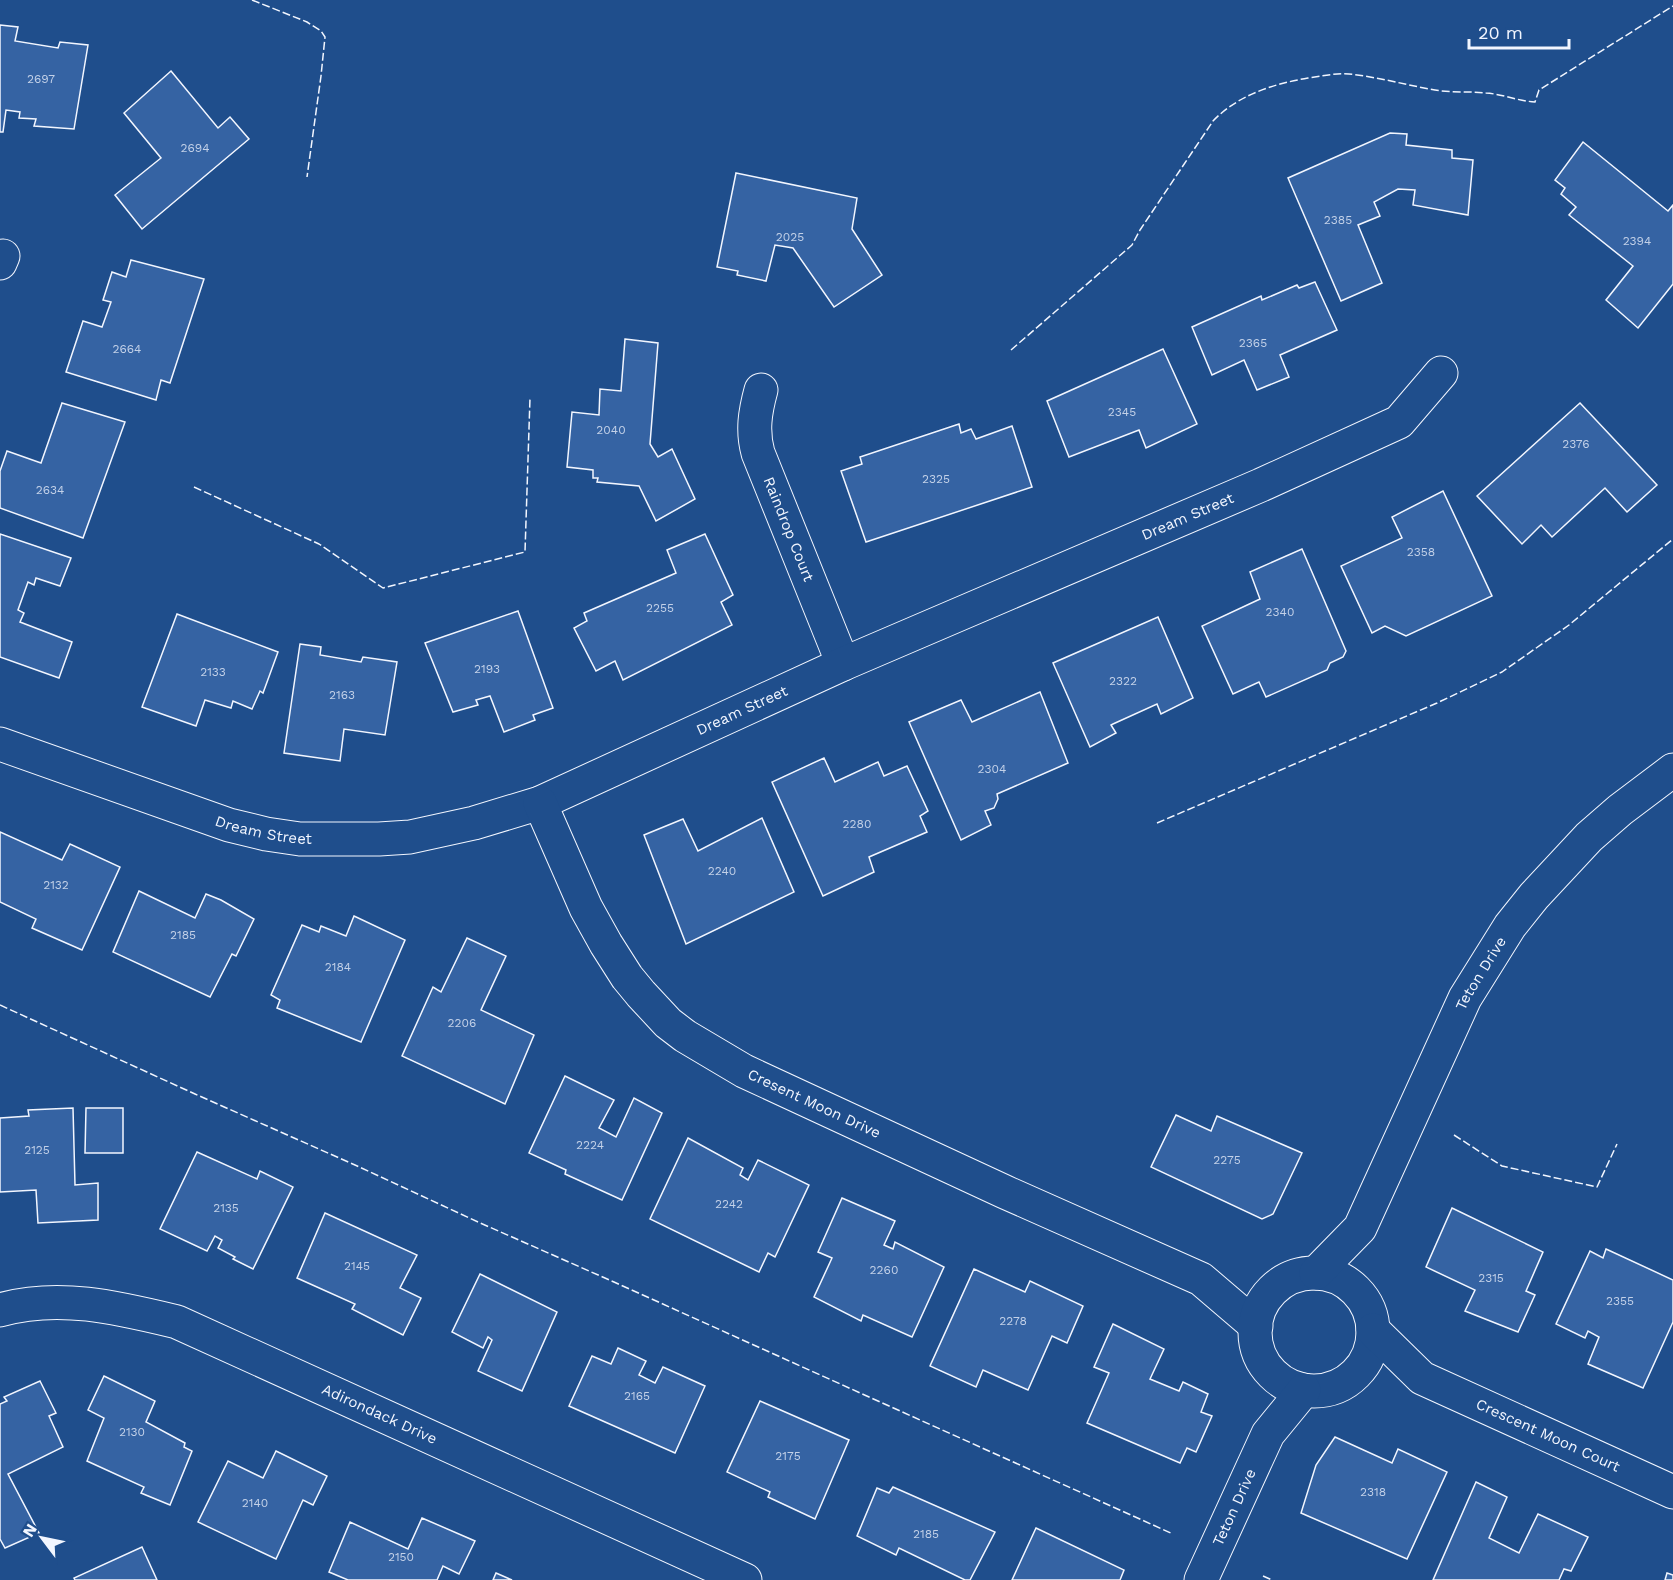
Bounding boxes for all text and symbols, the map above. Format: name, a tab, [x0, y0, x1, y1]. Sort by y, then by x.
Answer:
scale bar	[1469, 12, 1570, 50]
text: 20 m	[1478, 22, 1523, 43]
house number: 2697	[27, 72, 55, 86]
house number: 2694	[180, 141, 210, 155]
house number: 2385	[1324, 213, 1352, 227]
house number: 2025	[776, 230, 804, 244]
house number: 2394	[1623, 234, 1651, 248]
house number: 2365	[1239, 336, 1267, 350]
house number: 2664	[113, 342, 141, 356]
house number: 2345	[1108, 405, 1136, 419]
house number: 2040	[596, 423, 626, 437]
house number: 2376	[1562, 437, 1590, 451]
house number: 2325	[922, 472, 950, 486]
street label: Raindrop Court	[760, 474, 818, 585]
house number: 2634	[36, 483, 64, 497]
street label: Dream Street	[1139, 489, 1237, 544]
house number: 2358	[1407, 545, 1435, 559]
house number: 2255	[646, 601, 674, 615]
house number: 2340	[1266, 605, 1294, 619]
house number: 2193	[474, 662, 500, 676]
house number: 2133	[200, 665, 226, 679]
house number: 2322	[1109, 674, 1137, 688]
street label: Dream Street	[693, 681, 791, 739]
house number: 2163	[329, 688, 355, 702]
house number: 2304	[978, 762, 1006, 776]
street label: Dream Street	[213, 812, 313, 848]
house number: 2280	[843, 817, 871, 831]
house number: 2240	[708, 864, 736, 878]
house number: 2132	[43, 878, 69, 892]
house number: 2185	[170, 928, 196, 942]
street label: Teton Drive	[1452, 933, 1510, 1013]
house number: 2184	[325, 960, 351, 974]
house number: 2206	[448, 1016, 476, 1030]
street label: Cresent Moon Drive	[745, 1065, 884, 1142]
house number: 2224	[576, 1138, 604, 1152]
house number: 2125	[24, 1143, 50, 1157]
house number: 2275	[1213, 1153, 1241, 1167]
house number: 2242	[715, 1197, 743, 1211]
house number: 2135	[213, 1201, 239, 1215]
house number: 2145	[344, 1259, 370, 1273]
house number: 2260	[870, 1263, 898, 1277]
house number: 2315	[1478, 1271, 1504, 1285]
house number: 2355	[1606, 1294, 1634, 1308]
house number: 2278	[999, 1314, 1027, 1328]
street label: Adirondack Drive	[319, 1380, 440, 1448]
house number: 2165	[624, 1389, 650, 1403]
street label: Crescent Moon Court	[1473, 1395, 1623, 1476]
house number: 2130	[119, 1425, 145, 1439]
house number: 2175	[775, 1449, 801, 1463]
street label: Teton Drive	[1209, 1466, 1260, 1549]
house number: 2318	[1360, 1485, 1386, 1499]
house number: 2140	[242, 1496, 268, 1510]
north arrow	[12, 1508, 72, 1568]
text: N	[19, 1520, 41, 1540]
house number: 2185	[913, 1527, 939, 1541]
house number: 2150	[388, 1550, 414, 1564]

